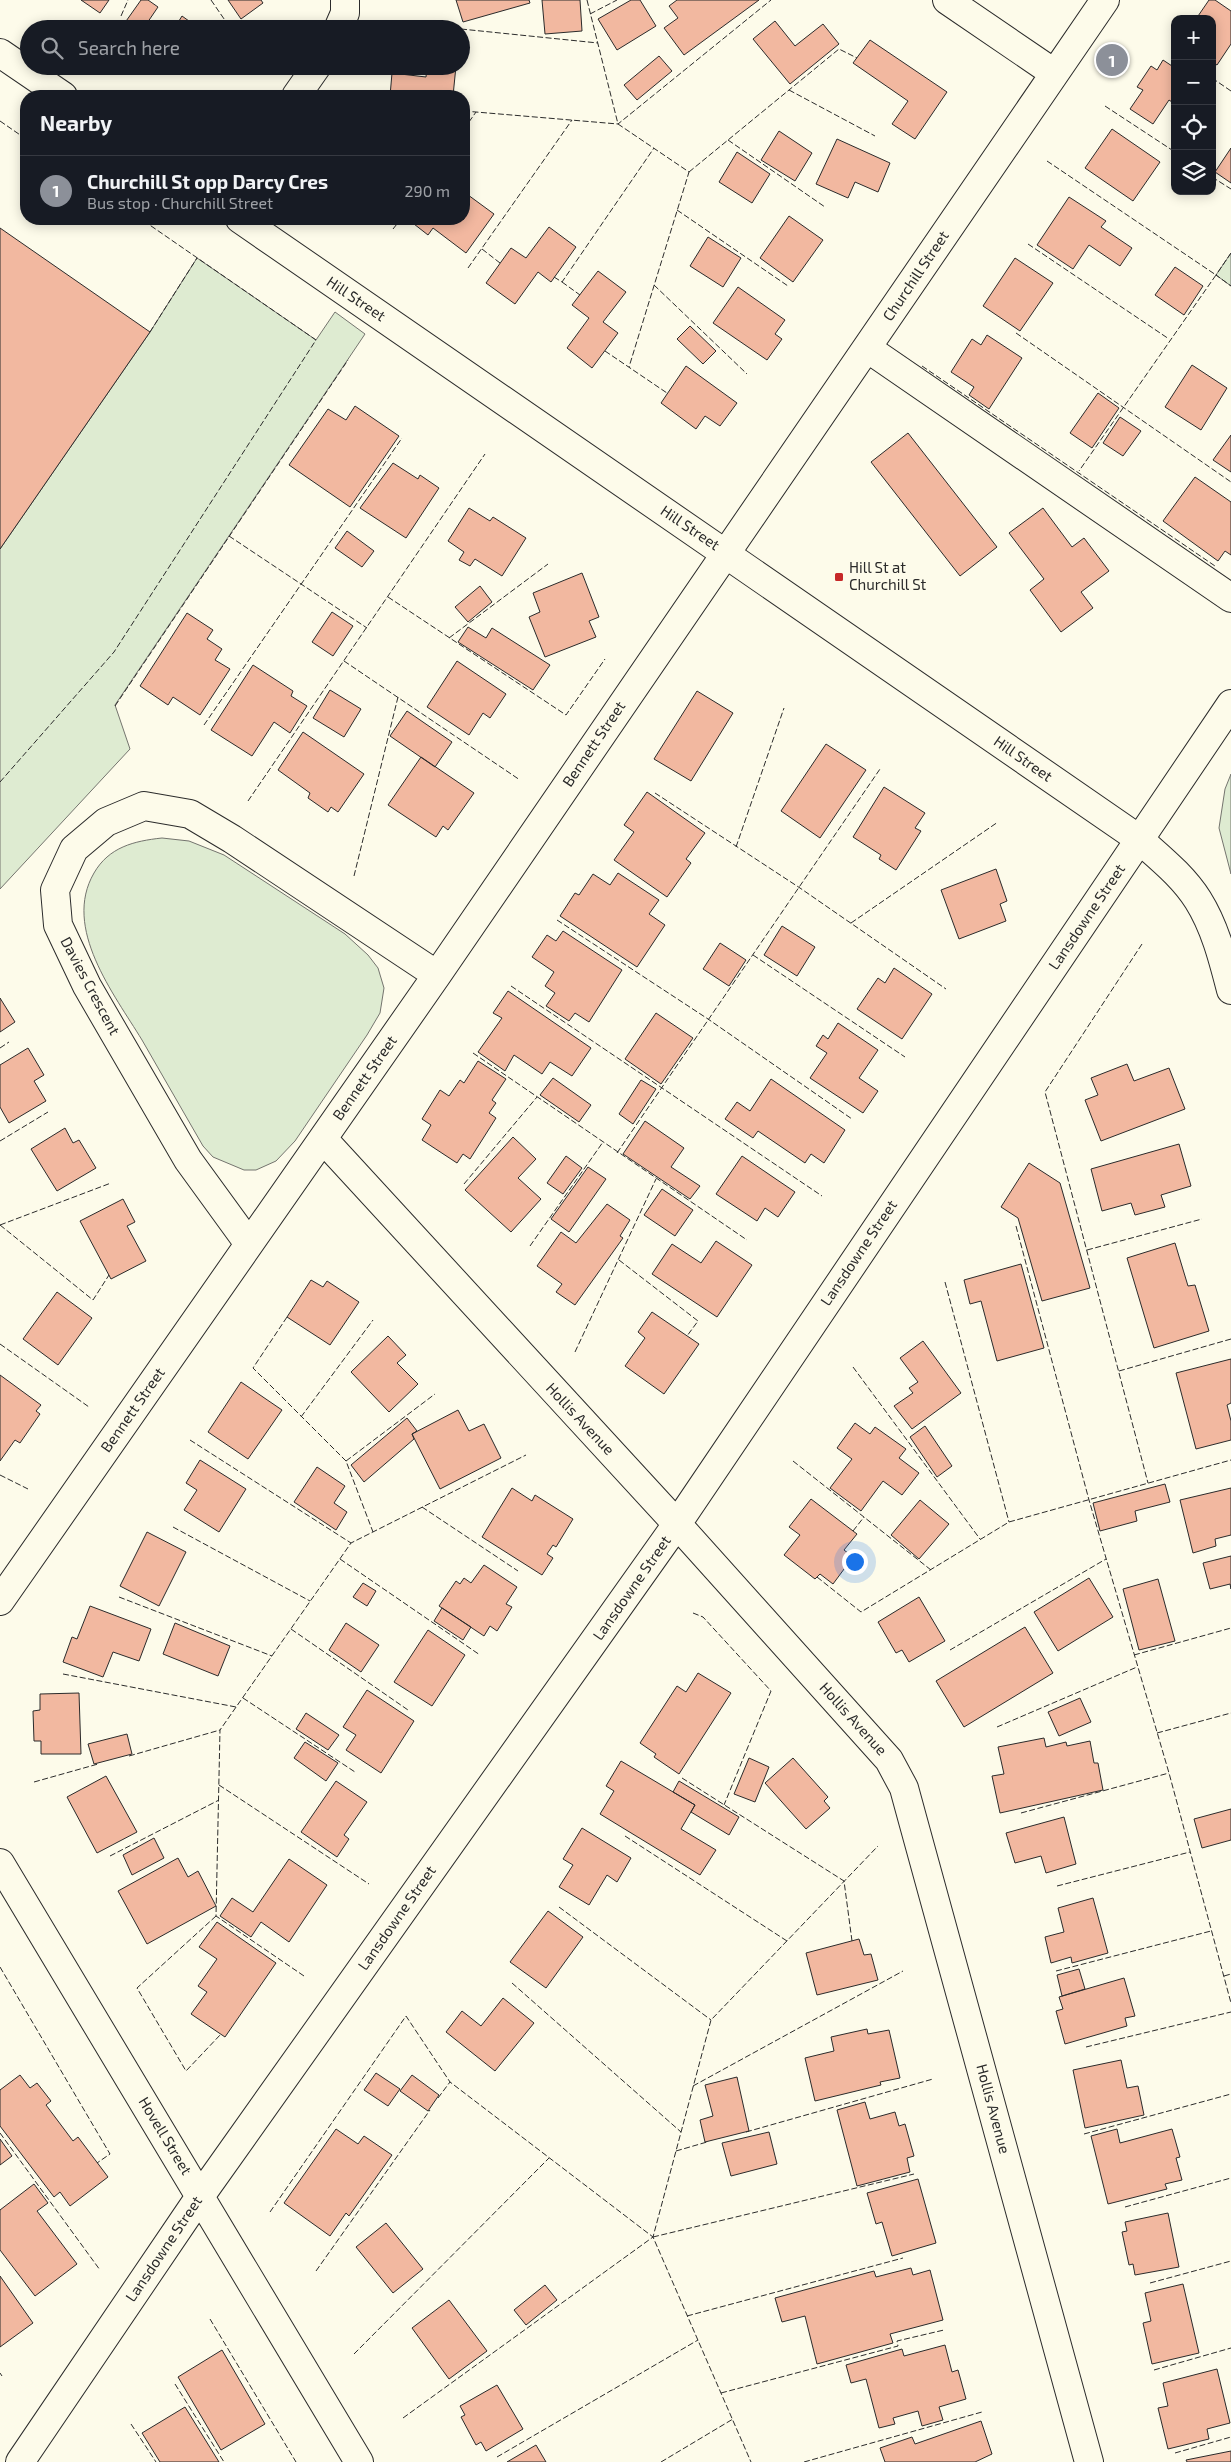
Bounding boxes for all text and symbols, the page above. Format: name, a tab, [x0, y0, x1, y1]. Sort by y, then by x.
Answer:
map controls	[1171, 15, 1216, 195]
button: +	[1171, 15, 1216, 60]
search box	[20, 20, 470, 75]
icon: search	[38, 34, 66, 62]
text: Search here	[78, 36, 180, 59]
pin: 1	[1096, 41, 1128, 79]
button: −	[1171, 60, 1216, 105]
button: locate	[1171, 105, 1216, 150]
text: Nearby	[40, 110, 112, 135]
button: layers	[1171, 150, 1216, 195]
text: Churchill St opp Darcy Cres	[87, 170, 328, 193]
text: 1	[53, 181, 59, 200]
text: 290 m	[405, 181, 450, 200]
text: Bus stop · Churchill Street	[87, 193, 273, 212]
street label: Churchill Street	[878, 227, 952, 324]
street label: Hill Street	[324, 272, 390, 325]
street label: Hill Street	[658, 501, 724, 554]
place label: Hill St at Churchill St	[849, 558, 927, 593]
marker: Hill St at Churchill St	[833, 571, 845, 583]
street label: Bennett Street	[558, 697, 629, 790]
street label: Hill Street	[991, 732, 1057, 785]
street label: Lansdowne Street	[1044, 860, 1128, 973]
street label: Davies Crescent	[57, 933, 124, 1038]
street label: Bennett Street	[328, 1031, 400, 1123]
street label: Lansdowne Street	[816, 1196, 900, 1309]
street label: Bennett Street	[96, 1363, 168, 1455]
street label: Hollis Avenue	[543, 1379, 619, 1458]
street label: Lansdowne Street	[588, 1531, 674, 1643]
your location	[842, 1549, 868, 1575]
street label: Hollis Avenue	[816, 1678, 891, 1759]
street label: Lansdowne Street	[353, 1861, 439, 1973]
street label: Hollis Avenue	[973, 2062, 1015, 2156]
street label: Hovell Street	[135, 2093, 196, 2178]
street label: Lansdowne Street	[121, 2192, 205, 2305]

